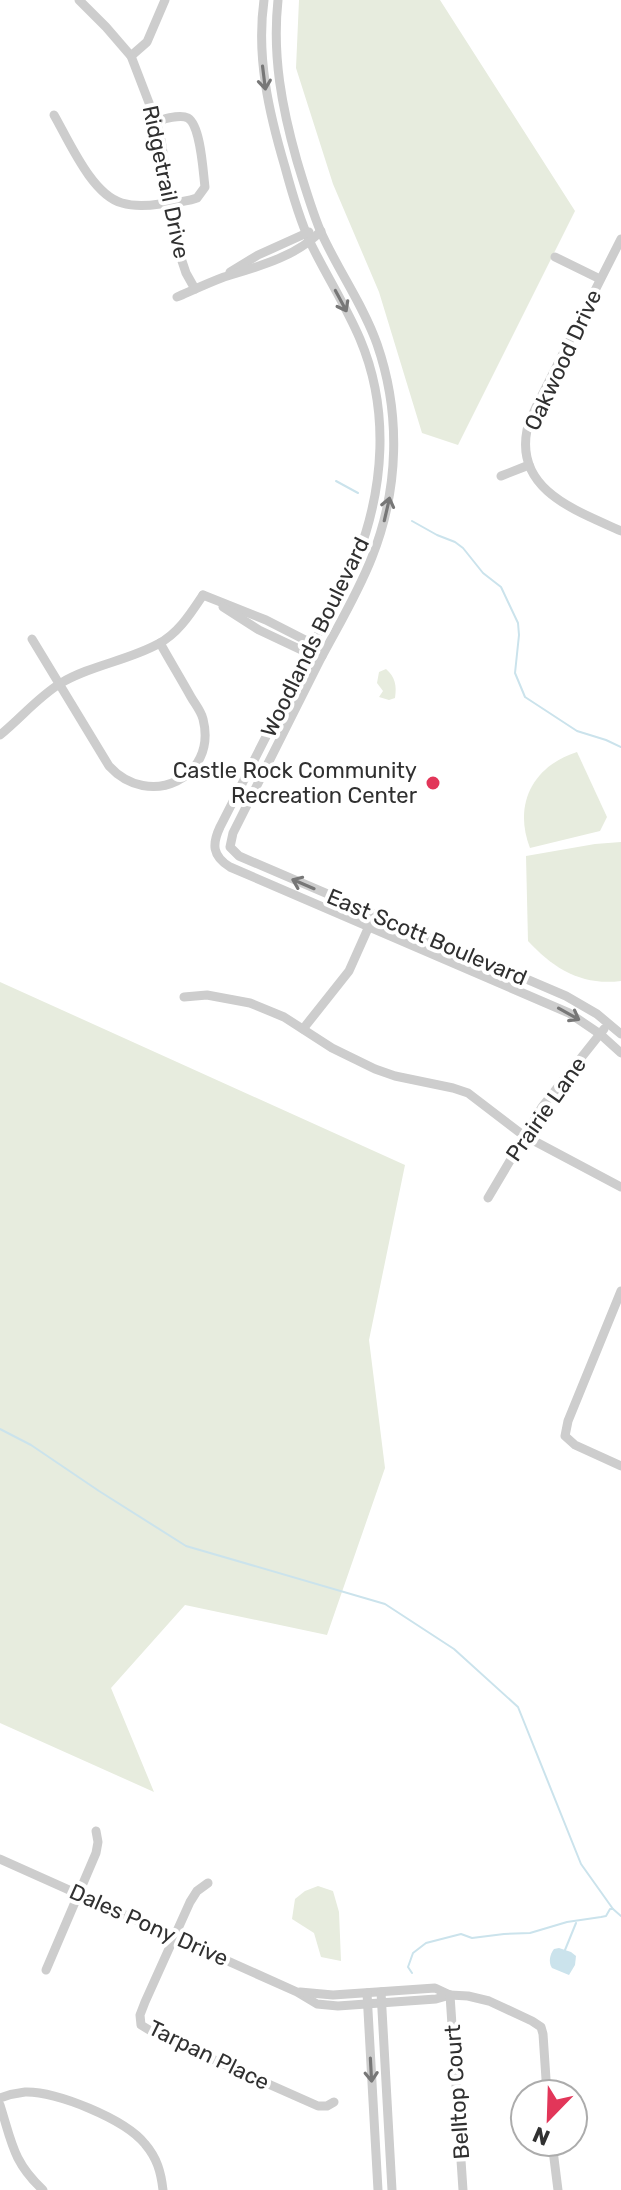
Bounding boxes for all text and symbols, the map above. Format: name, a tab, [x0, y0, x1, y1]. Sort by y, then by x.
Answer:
one-way arrow	[257, 64, 272, 91]
street label: Ridgetrail Drive	[137, 103, 195, 261]
street label: Oakwood Drive	[519, 285, 607, 435]
one-way arrow	[334, 289, 350, 313]
one-way arrow	[380, 496, 395, 522]
street label: Woodlands Boulevard	[255, 533, 375, 741]
place label: Castle Rock Community Recreation Center	[173, 757, 418, 809]
marker: Castle Rock Community Recreation Center	[424, 774, 442, 792]
one-way arrow	[291, 875, 316, 890]
street label: East Scott Boulevard	[323, 883, 531, 991]
one-way arrow	[556, 1006, 580, 1022]
street label: Prairie Lane	[500, 1052, 592, 1166]
street label: Dales Pony Drive	[65, 1878, 233, 1972]
street label: Tarpan Place	[144, 2014, 274, 2096]
street label: Belltop Court	[439, 2023, 475, 2160]
one-way arrow	[364, 2056, 379, 2083]
north arrow	[509, 2078, 589, 2158]
text: N	[529, 2120, 554, 2151]

